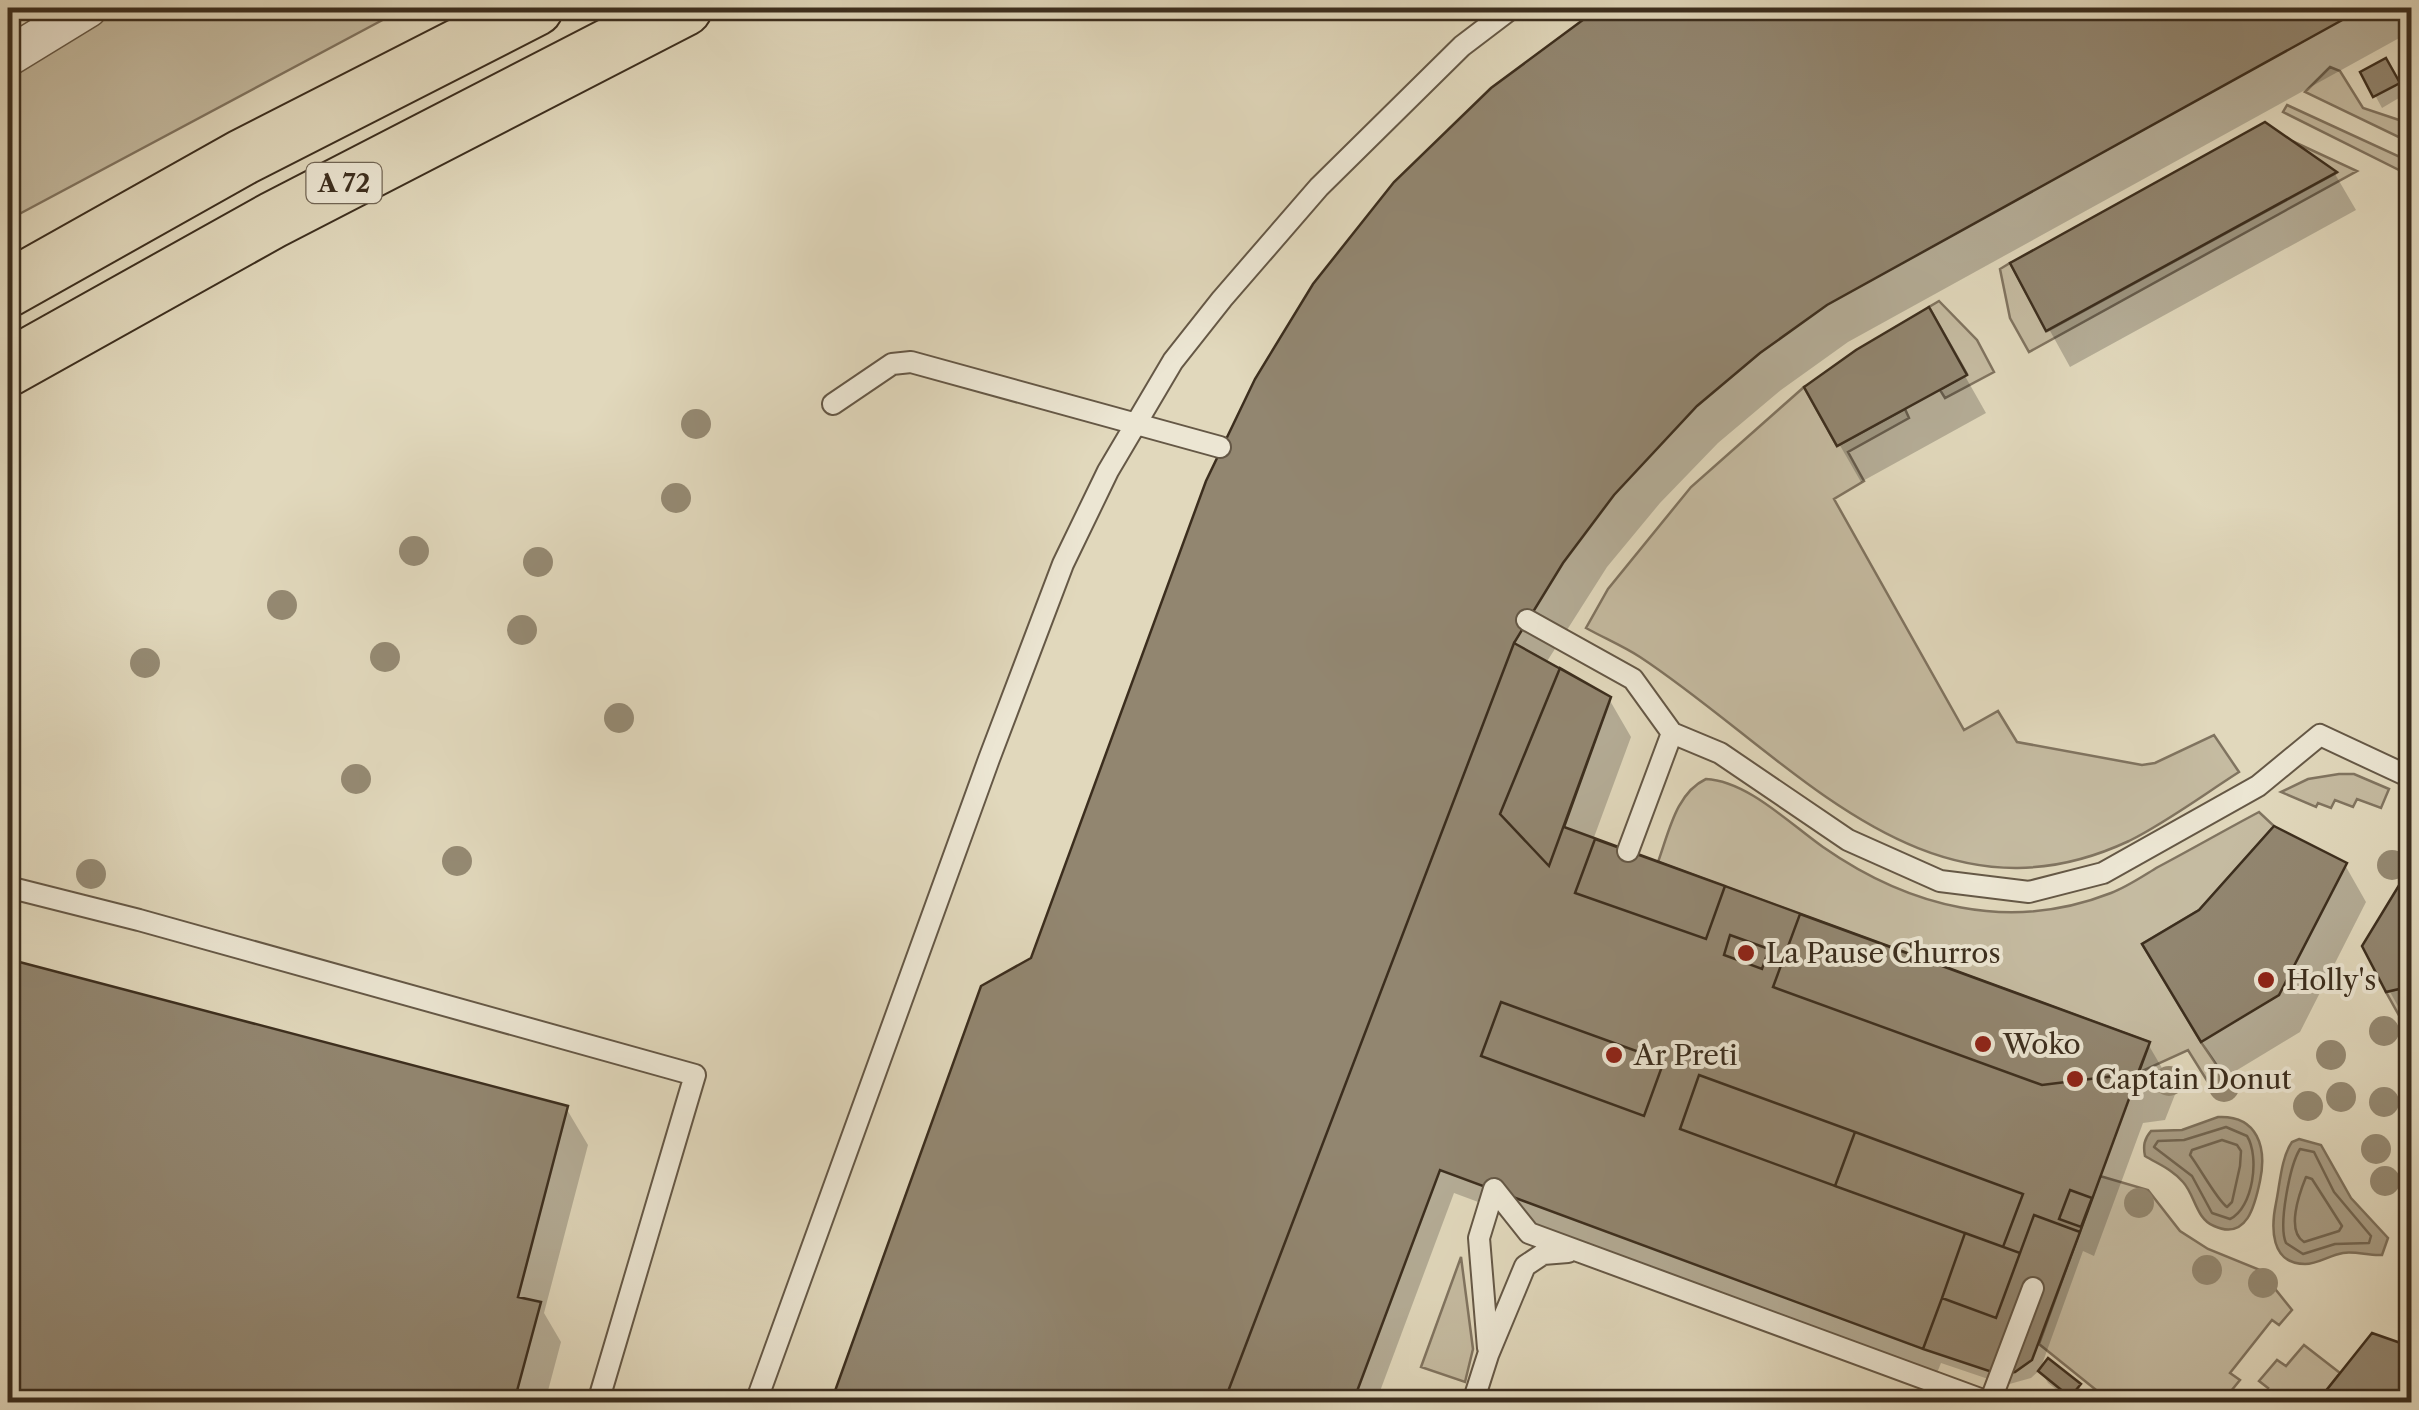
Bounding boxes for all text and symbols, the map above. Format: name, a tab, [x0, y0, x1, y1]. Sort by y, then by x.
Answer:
road number: A 72	[306, 163, 382, 203]
place label: La Pause Churros	[1766, 936, 2001, 970]
marker: La Pause Churros	[1735, 942, 1757, 964]
place label: Holly's	[2286, 963, 2377, 997]
marker: Holly's	[2255, 969, 2277, 991]
place label: Woko	[2002, 1027, 2081, 1061]
marker: Woko	[1972, 1033, 1994, 1055]
place label: Ar Preti	[1633, 1038, 1737, 1072]
marker: Ar Preti	[1603, 1044, 1625, 1066]
place label: Captain Donut	[2095, 1062, 2291, 1096]
marker: Captain Donut	[2064, 1068, 2086, 1090]

